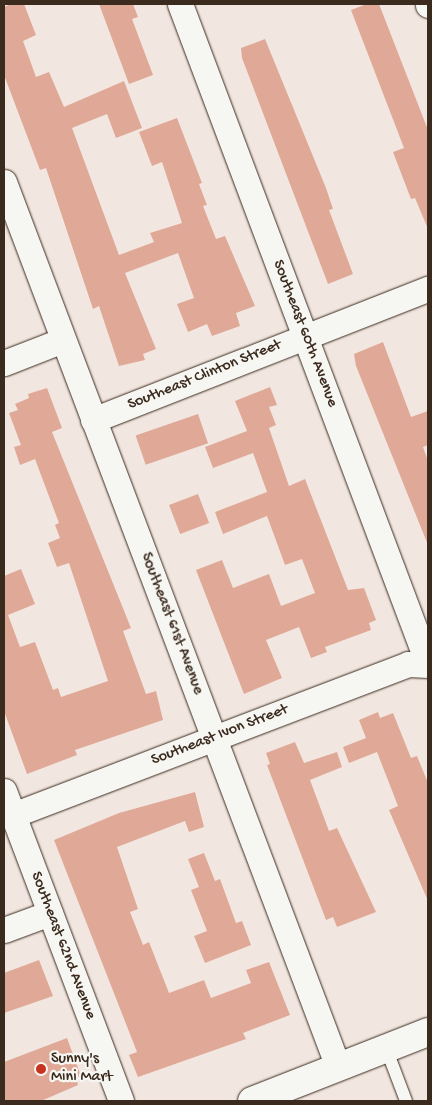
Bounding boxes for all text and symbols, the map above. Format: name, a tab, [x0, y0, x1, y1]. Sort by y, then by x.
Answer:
street label: Southeast 60th Avenue	[267, 258, 341, 410]
street label: Southeast Clinton Street	[125, 336, 285, 416]
street label: Southeast 61st Avenue	[135, 550, 207, 698]
street label: Southeast Ivon Street	[149, 701, 291, 771]
street label: Southeast 62nd Avenue	[25, 869, 99, 1023]
place label: Sunny's Mini Mart	[51, 1050, 113, 1088]
marker: Sunny's Mini Mart	[35, 1063, 47, 1075]

